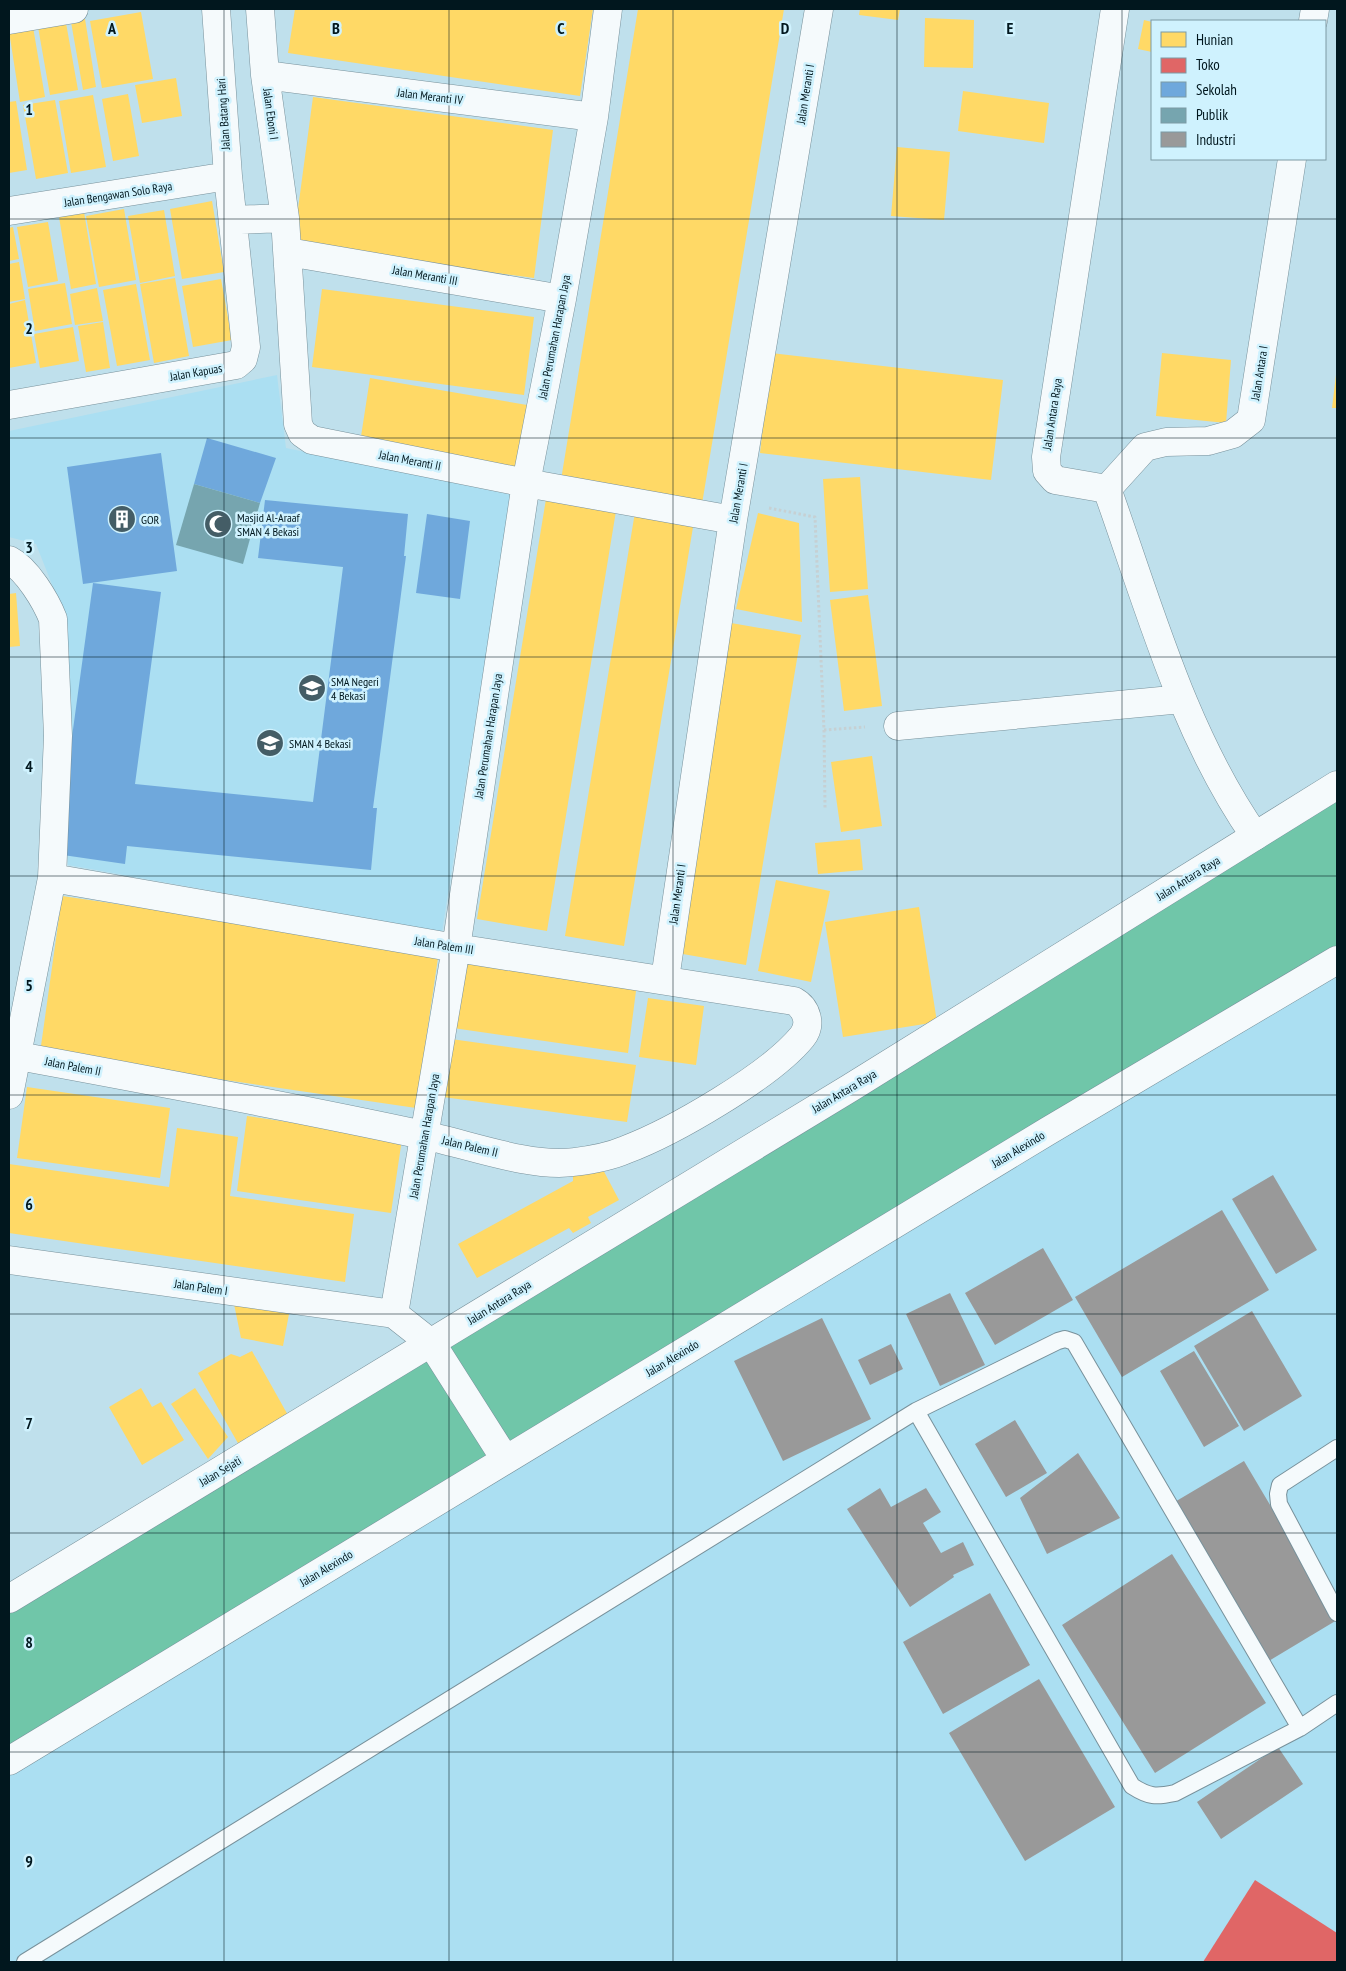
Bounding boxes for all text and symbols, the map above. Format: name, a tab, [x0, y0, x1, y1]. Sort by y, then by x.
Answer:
text: A	[107, 18, 117, 38]
text: B	[332, 18, 340, 38]
text: C	[557, 18, 565, 38]
text: D	[781, 18, 790, 38]
text: E	[1007, 18, 1014, 38]
legend	[1151, 20, 1326, 160]
text: Hunian	[1196, 30, 1233, 49]
text: Toko	[1196, 55, 1220, 74]
street label: Jalan Meranti I	[793, 63, 817, 126]
street label: Jalan Batang Hari	[213, 78, 233, 151]
text: Sekolah	[1196, 80, 1237, 99]
street label: Jalan Meranti IV	[395, 84, 464, 108]
street label: Jalan Eboni I	[260, 86, 282, 141]
text: 1	[25, 99, 33, 119]
text: Publik	[1196, 105, 1228, 124]
text: Industri	[1196, 130, 1236, 149]
street label: Jalan Bengawan Solo Raya	[62, 178, 173, 210]
street label: Jalan Meranti III	[390, 262, 459, 288]
street label: Jalan Perumahan Harapan Jaya	[534, 273, 573, 401]
text: 2	[25, 318, 33, 338]
street label: Jalan Antara I	[1247, 345, 1271, 402]
street label: Jalan Kapuas	[168, 360, 223, 384]
street label: Jalan Antara Raya	[1039, 377, 1065, 452]
street label: Jalan Meranti II	[377, 446, 442, 473]
street label: Jalan Meranti I	[725, 462, 751, 525]
building icon: GOR	[107, 504, 137, 534]
mosque icon: Masjid Al-Araaf SMAN 4 Bekasi	[203, 509, 233, 539]
place label: Masjid Al-Araaf SMAN 4 Bekasi	[237, 510, 301, 539]
place label: GOR	[141, 512, 159, 527]
text: 3	[25, 537, 33, 557]
street label: Jalan Perumahan Harapan Jaya	[471, 672, 505, 801]
school or university icon: SMA Negeri 4 Bekasi	[297, 673, 327, 703]
place label: SMA Negeri 4 Bekasi	[331, 674, 379, 703]
school or university icon: SMAN 4 Bekasi	[255, 728, 285, 758]
place label: SMAN 4 Bekasi	[289, 736, 351, 751]
text: 4	[25, 756, 33, 776]
street label: Jalan Antara Raya	[1153, 852, 1223, 904]
street label: Jalan Meranti I	[665, 863, 689, 926]
street label: Jalan Palem III	[412, 933, 475, 957]
text: 5	[25, 975, 33, 995]
street label: Jalan Palem II	[43, 1053, 102, 1079]
street label: Jalan Antara Raya	[808, 1066, 879, 1117]
street label: Jalan Perumahan Harapan Jaya	[405, 1072, 442, 1200]
street label: Jalan Alexindo	[988, 1127, 1047, 1171]
street label: Jalan Palem II	[440, 1132, 499, 1160]
text: 6	[25, 1194, 33, 1214]
street label: Jalan Palem I	[172, 1276, 229, 1298]
street label: Jalan Antara Raya	[464, 1276, 534, 1328]
street label: Jalan Alexindo	[642, 1336, 701, 1380]
text: 7	[25, 1413, 33, 1433]
street label: Jalan Sejati	[195, 1453, 244, 1490]
street label: Jalan Alexindo	[296, 1546, 355, 1590]
text: 8	[25, 1632, 33, 1652]
text: 9	[25, 1851, 33, 1871]

